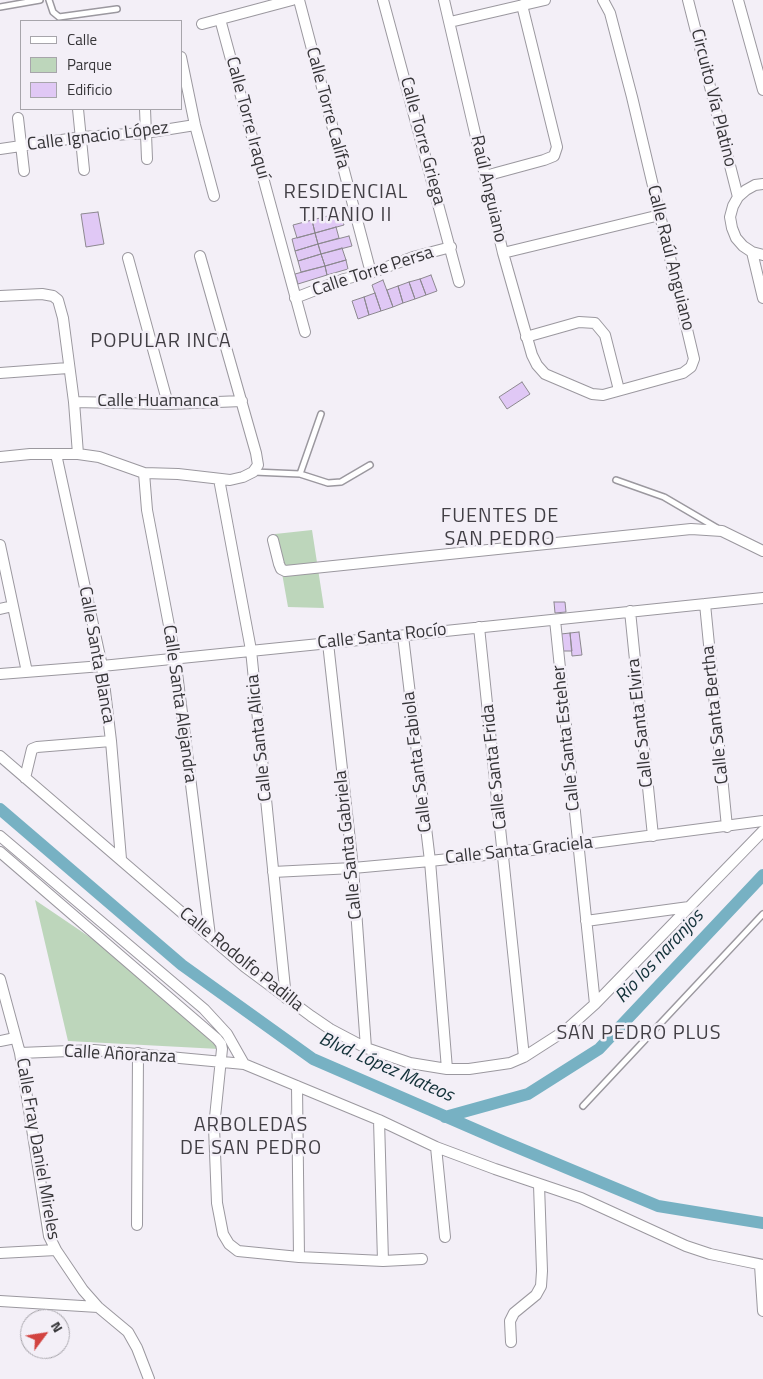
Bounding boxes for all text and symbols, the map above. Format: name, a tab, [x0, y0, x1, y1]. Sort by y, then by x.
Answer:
legend	[20, 20, 182, 110]
street label: Circuito Vía Platino	[685, 27, 741, 169]
text: Calle	[67, 28, 97, 51]
street label: Calle Torre Calífa	[300, 45, 354, 171]
text: Parque	[67, 53, 112, 76]
street label: Calle Torre Iraquí	[220, 55, 274, 181]
street label: Calle Torre Griega	[395, 75, 449, 207]
text: Edificio	[67, 78, 112, 101]
street label: Calle Ignacio López	[26, 118, 170, 156]
street label: Raúl Anguiano	[465, 133, 511, 245]
district label: RESIDENCIAL TITANIO II	[282, 181, 410, 228]
street label: Calle Raúl Anguiano	[641, 183, 699, 333]
street label: Calle Torre Persa	[310, 242, 436, 302]
district label: POPULAR INCA	[89, 330, 233, 354]
street label: Calle Huamanca	[97, 391, 219, 413]
district label: FUENTES DE SAN PEDRO	[439, 505, 561, 552]
street label: Calle Santa Blanca	[73, 585, 119, 725]
street label: Calle Santa Rocío	[316, 619, 448, 655]
street label: Calle Santa Alejandra	[157, 624, 201, 784]
street label: Calle Santa Bertha	[698, 645, 734, 785]
street label: Calle Santa Elvira	[623, 657, 659, 789]
street label: Calle Santa Esteher	[549, 664, 585, 812]
street label: Calle Santa Alicia	[243, 673, 277, 803]
street label: Calle Santa Fabiola	[399, 690, 437, 834]
street label: Calle Santa Frida	[478, 703, 512, 831]
street label: Calle Santa Gabriela	[330, 769, 368, 921]
street label: Calle Santa Graciela	[444, 833, 594, 869]
street label: Calle Rodolfo Padilla	[175, 903, 307, 1017]
water label: Rio los naranjos	[611, 906, 709, 1008]
district label: SAN PEDRO PLUS	[555, 1022, 723, 1046]
water label: Blvd. López Mateos	[315, 1028, 457, 1108]
street label: Calle Añoranza	[63, 1041, 177, 1069]
street label: Calle Fray Daniel Mireles	[10, 1056, 64, 1242]
district label: ARBOLEDAS DE SAN PEDRO	[178, 1114, 324, 1161]
north arrow	[20, 1309, 70, 1359]
text: N	[46, 1317, 69, 1336]

